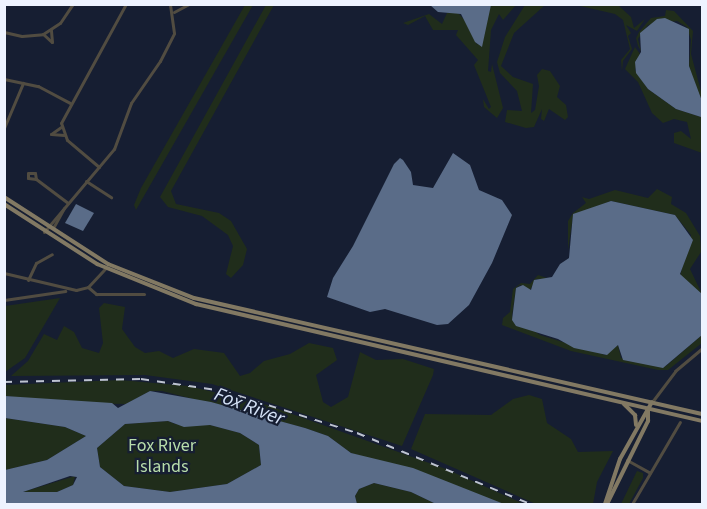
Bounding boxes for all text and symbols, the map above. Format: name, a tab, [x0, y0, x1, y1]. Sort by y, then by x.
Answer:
water label: Fox River	[211, 383, 287, 431]
park label: Fox River Islands	[128, 436, 196, 478]

